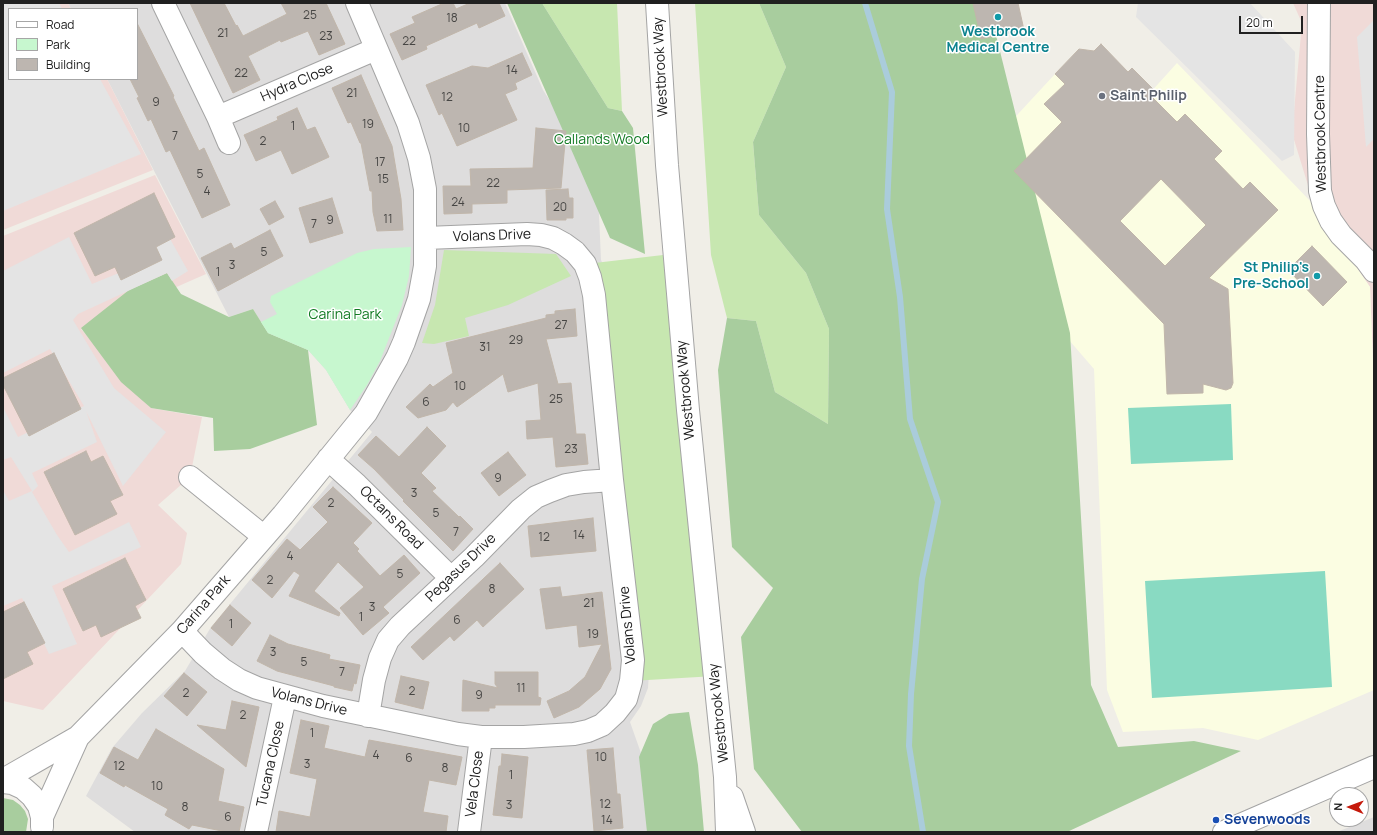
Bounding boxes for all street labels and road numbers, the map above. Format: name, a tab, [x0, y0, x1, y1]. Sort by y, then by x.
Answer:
street label: Westbrook Way	[650, 17, 672, 117]
street label: Hydra Close	[258, 60, 336, 106]
street label: Westbrook Centre	[1312, 75, 1330, 193]
street label: Volans Drive	[453, 226, 531, 246]
street label: Westbrook Way	[673, 339, 699, 441]
street label: Octans Road	[356, 483, 426, 553]
street label: Pegasus Drive	[422, 530, 500, 606]
street label: Carina Park	[174, 572, 234, 638]
street label: Volans Drive	[616, 585, 640, 665]
street label: Westbrook Way	[705, 662, 733, 764]
street label: Volans Drive	[269, 684, 349, 720]
street label: Tucana Close	[254, 720, 288, 808]
street label: Vela Close	[463, 750, 487, 818]

